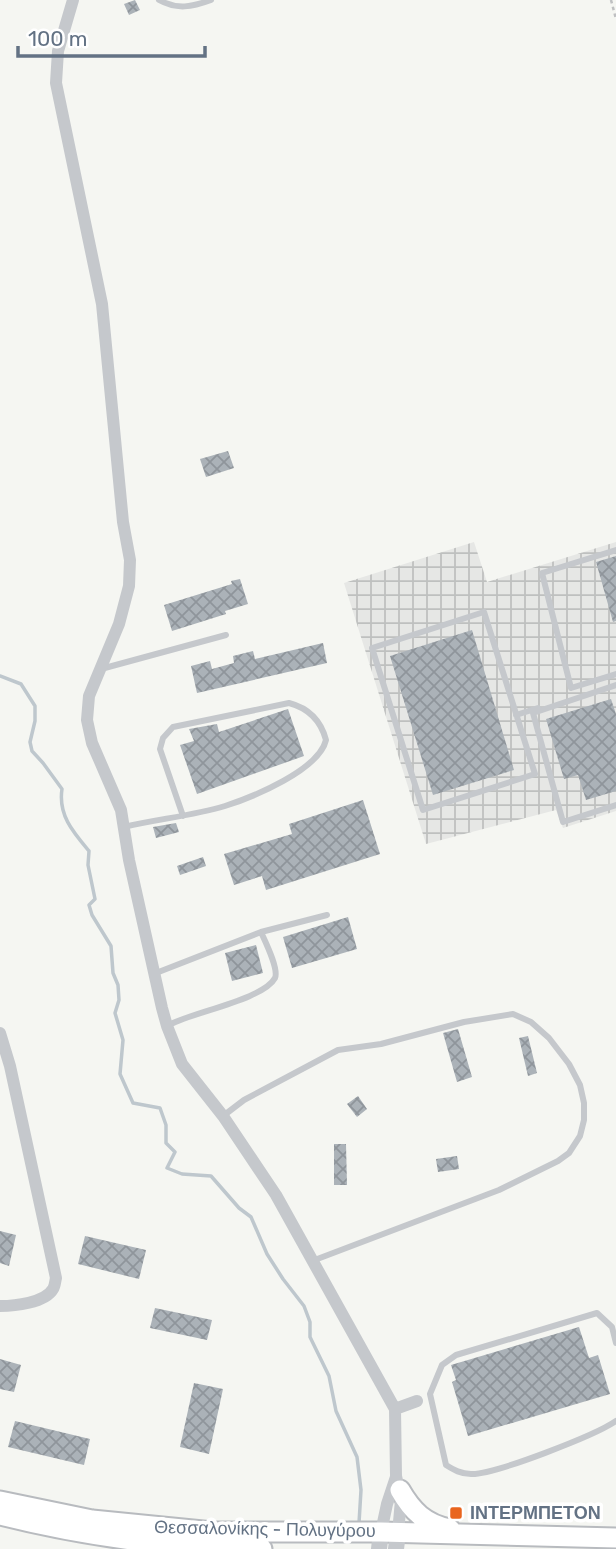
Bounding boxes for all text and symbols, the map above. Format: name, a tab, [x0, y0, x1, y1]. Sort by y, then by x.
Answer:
scale bar	[18, 14, 205, 58]
text: 100 m	[28, 26, 87, 51]
place label: ΙΝΤΕΡΜΠΕΤΟΝ	[470, 1502, 601, 1524]
marker: ΙΝΤΕΡΜΠΕΤΟΝ	[448, 1505, 464, 1521]
street label: Θεσσαλονίκης - Πολυγύρου	[154, 1516, 376, 1542]

